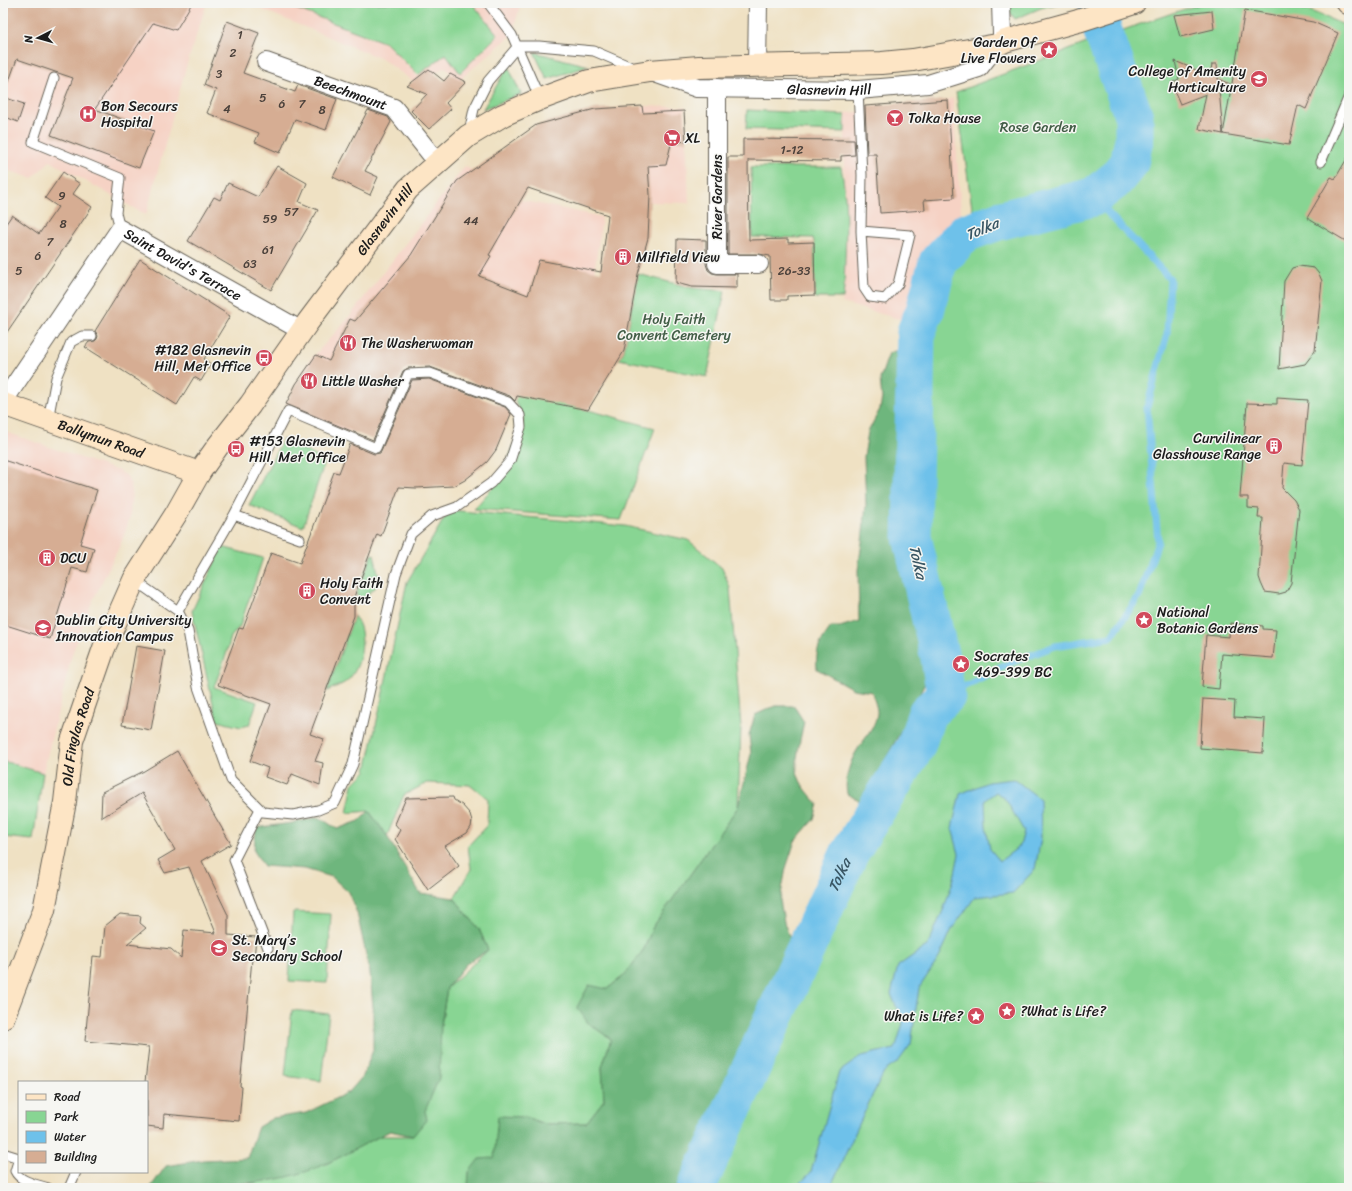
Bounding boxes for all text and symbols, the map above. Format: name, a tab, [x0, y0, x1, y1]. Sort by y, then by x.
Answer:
north arrow	[18, 18, 58, 58]
house number: 1	[237, 24, 243, 46]
place label: Garden Of Live Flowers	[961, 30, 1038, 71]
text: N	[19, 34, 39, 45]
place icon: Garden Of Live Flowers	[1039, 40, 1059, 60]
house number: 2	[230, 42, 237, 64]
place label: College of Amenity Horticulture	[1129, 59, 1247, 100]
house number: 3	[216, 63, 223, 85]
street label: Beechmount	[310, 68, 391, 117]
school or university icon: College of Amenity Horticulture	[1249, 69, 1269, 89]
street label: Glasnevin Hill	[787, 76, 873, 103]
house number: 5	[259, 87, 267, 109]
house number: 6	[279, 93, 286, 115]
house number: 7	[299, 93, 307, 115]
place label: Bon Secours Hospital	[101, 94, 178, 135]
house number: 4	[223, 98, 231, 120]
house number: 8	[318, 99, 326, 121]
hospital icon: Bon Secours Hospital	[78, 104, 98, 124]
place label: Tolka House	[908, 106, 981, 131]
bar icon: Tolka House	[885, 108, 905, 128]
park label: Rose Garden	[1000, 115, 1077, 140]
place label: XL	[684, 126, 701, 151]
supermarket icon: XL	[662, 128, 682, 148]
house number: 1-12	[781, 139, 803, 161]
street label: River Gardens	[705, 154, 730, 239]
street label: Glasnevin Hill	[349, 177, 420, 261]
house number: 9	[58, 185, 66, 207]
house number: 57	[284, 201, 299, 223]
house number: 59	[263, 208, 277, 230]
water label: Tolka	[961, 209, 1005, 248]
house number: 44	[463, 210, 479, 232]
house number: 8	[59, 213, 67, 235]
street label: Saint David's Terrace	[119, 221, 247, 307]
house number: 7	[47, 231, 55, 253]
house number: 61	[262, 239, 274, 261]
house number: 6	[35, 245, 42, 267]
place label: Millfield View	[636, 245, 720, 270]
building icon: Millfield View	[613, 247, 633, 267]
house number: 63	[243, 253, 257, 275]
house number: 5	[15, 260, 23, 282]
house number: 26-33	[778, 260, 811, 282]
park label: Holy Faith Convent Cemetery	[617, 307, 732, 348]
place label: The Washerwoman	[361, 331, 474, 356]
restaurant icon: The Washerwoman	[338, 333, 358, 353]
place label: #182 Glasnevin Hill, Met Office	[154, 338, 251, 379]
bus stop icon: #182 Glasnevin Hill, Met Office	[254, 348, 274, 368]
place label: Little Washer	[322, 369, 405, 394]
restaurant icon: Little Washer	[299, 371, 319, 391]
street label: Ballymun Road	[54, 412, 149, 466]
place label: Curvilinear Glasshouse Range	[1153, 426, 1262, 467]
place label: #153 Glasnevin Hill, Met Office	[249, 429, 346, 470]
building icon: Curvilinear Glasshouse Range	[1264, 436, 1284, 456]
bus stop icon: #153 Glasnevin Hill, Met Office	[226, 439, 246, 459]
water label: Tolka	[901, 542, 935, 584]
place label: DCU	[60, 546, 87, 571]
building icon: DCU	[37, 548, 57, 568]
place label: Holy Faith Convent	[320, 571, 383, 612]
building icon: Holy Faith Convent	[297, 581, 317, 601]
place label: National Botanic Gardens	[1157, 600, 1259, 641]
place label: Dublin City University Innovation Campus	[55, 608, 192, 649]
place icon: National Botanic Gardens	[1134, 610, 1154, 630]
school or university icon: Dublin City University Innovation Campus	[33, 618, 53, 638]
place label: Socrates 469-399 BC	[974, 644, 1052, 685]
place icon: Socrates 469-399 BC	[951, 654, 971, 674]
street label: Old Finglas Road	[54, 683, 102, 787]
water label: Tolka	[820, 852, 859, 896]
place label: St. Mary’s Secondary School	[232, 928, 343, 969]
school or university icon: St. Mary’s Secondary School	[209, 938, 229, 958]
place label: ?What is Life?	[1020, 999, 1107, 1024]
place icon: ?What is Life?	[997, 1001, 1017, 1021]
place label: What is Life?	[884, 1004, 964, 1029]
place icon: What is Life?	[966, 1006, 986, 1026]
legend	[18, 1081, 148, 1173]
text: Road	[54, 1086, 81, 1108]
text: Park	[54, 1106, 79, 1128]
text: Water	[54, 1126, 87, 1148]
text: Building	[54, 1146, 97, 1168]

